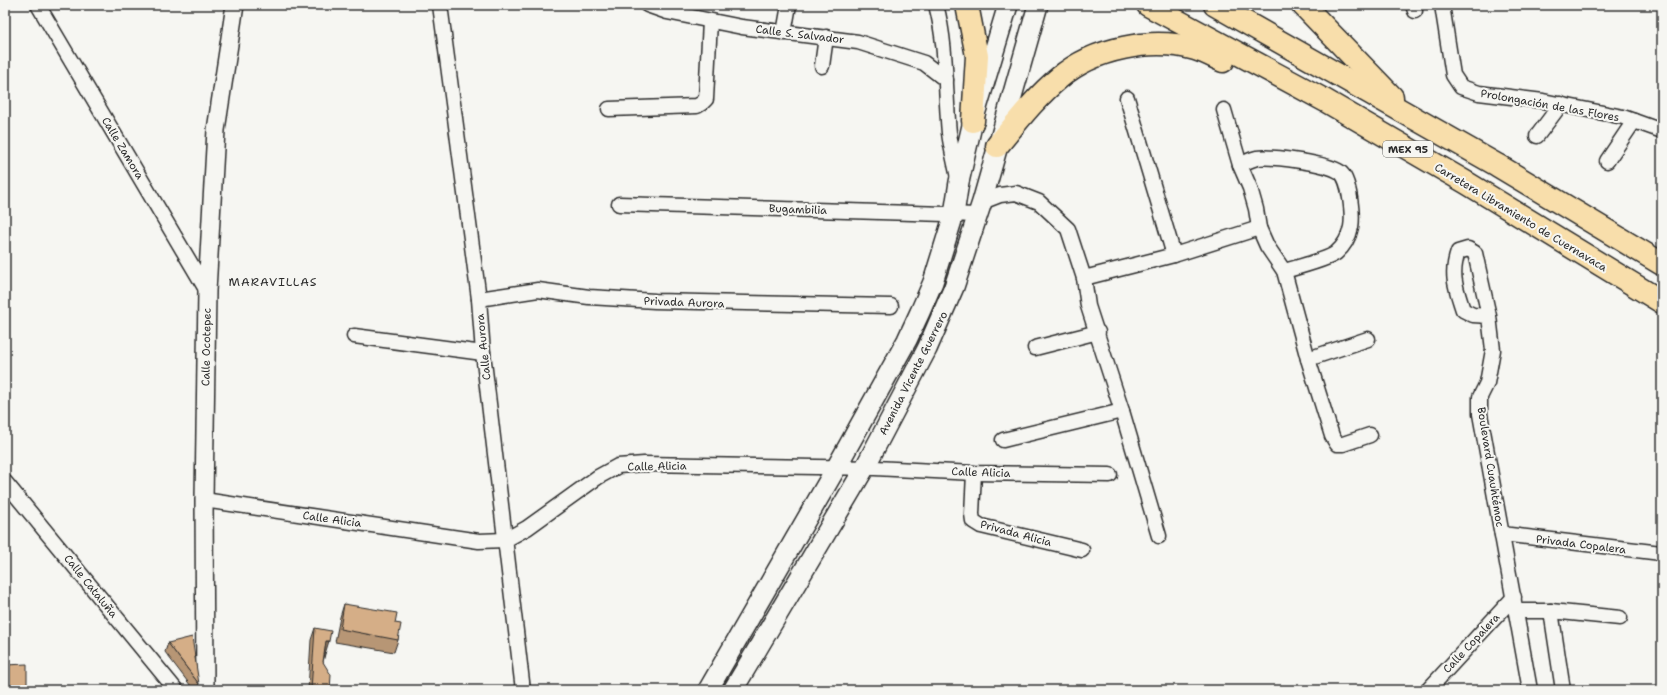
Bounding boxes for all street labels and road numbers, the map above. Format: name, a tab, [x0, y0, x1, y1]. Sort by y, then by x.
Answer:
street label: Calle S. Salvador	[755, 22, 845, 47]
street label: Prolongación de las Flores	[1479, 86, 1620, 125]
street label: Calle Zamora	[98, 114, 147, 182]
road number: MEX 95	[1383, 141, 1433, 157]
street label: Carretera Libramiento de Cuernavaca	[1432, 160, 1610, 275]
street label: Bugambilia	[769, 201, 827, 218]
street label: Privada Aurora	[643, 294, 725, 311]
street label: Calle Ocotepec	[198, 307, 215, 386]
street label: Avenida Vicente Guerrero	[876, 308, 951, 438]
street label: Calle Aurora	[473, 313, 494, 381]
street label: Boulevard Cuauhtémoc	[1474, 406, 1507, 529]
street label: Calle Alicia	[627, 458, 687, 475]
street label: Calle Alicia	[951, 464, 1011, 481]
street label: Calle Alicia	[302, 508, 362, 531]
street label: Privada Alicia	[979, 517, 1053, 550]
street label: Privada Copalera	[1535, 532, 1627, 557]
street label: Calle Cataluña	[60, 551, 121, 621]
street label: Calle Copalera	[1440, 610, 1503, 676]

